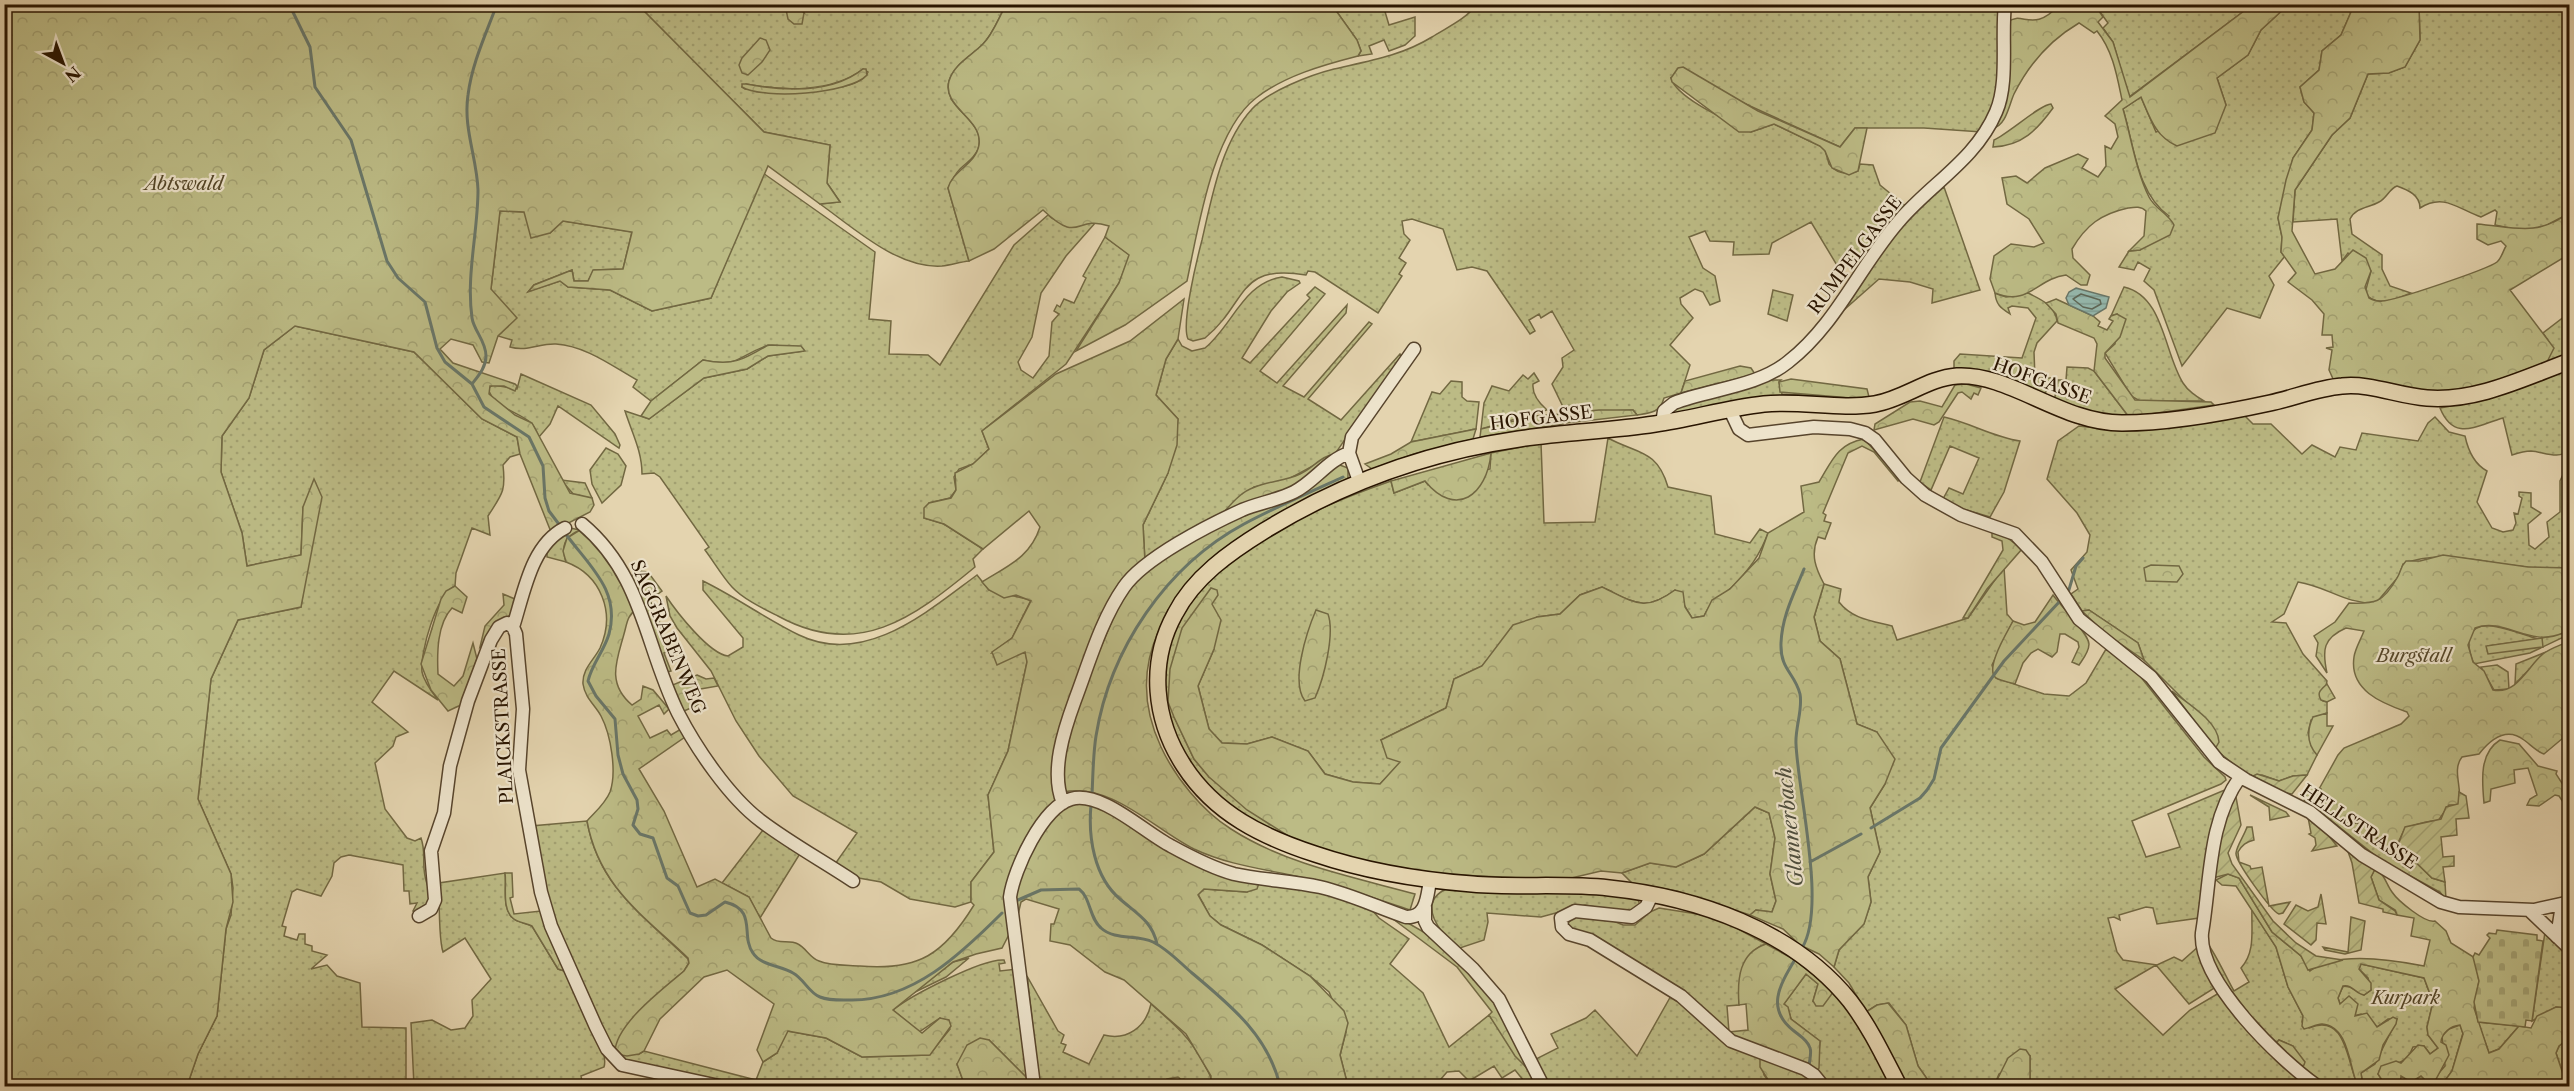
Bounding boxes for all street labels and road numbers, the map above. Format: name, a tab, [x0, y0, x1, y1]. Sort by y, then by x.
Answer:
street label: RUMPELGASSE	[1803, 191, 1907, 319]
street label: HOFGASSE	[1990, 353, 2094, 409]
street label: HOFGASSE	[1488, 401, 1594, 435]
street label: SAGGRABENWEG	[626, 557, 711, 718]
street label: PLAICKSTRASSE	[488, 647, 518, 805]
street label: HELLSTRASSE	[2296, 780, 2422, 874]

